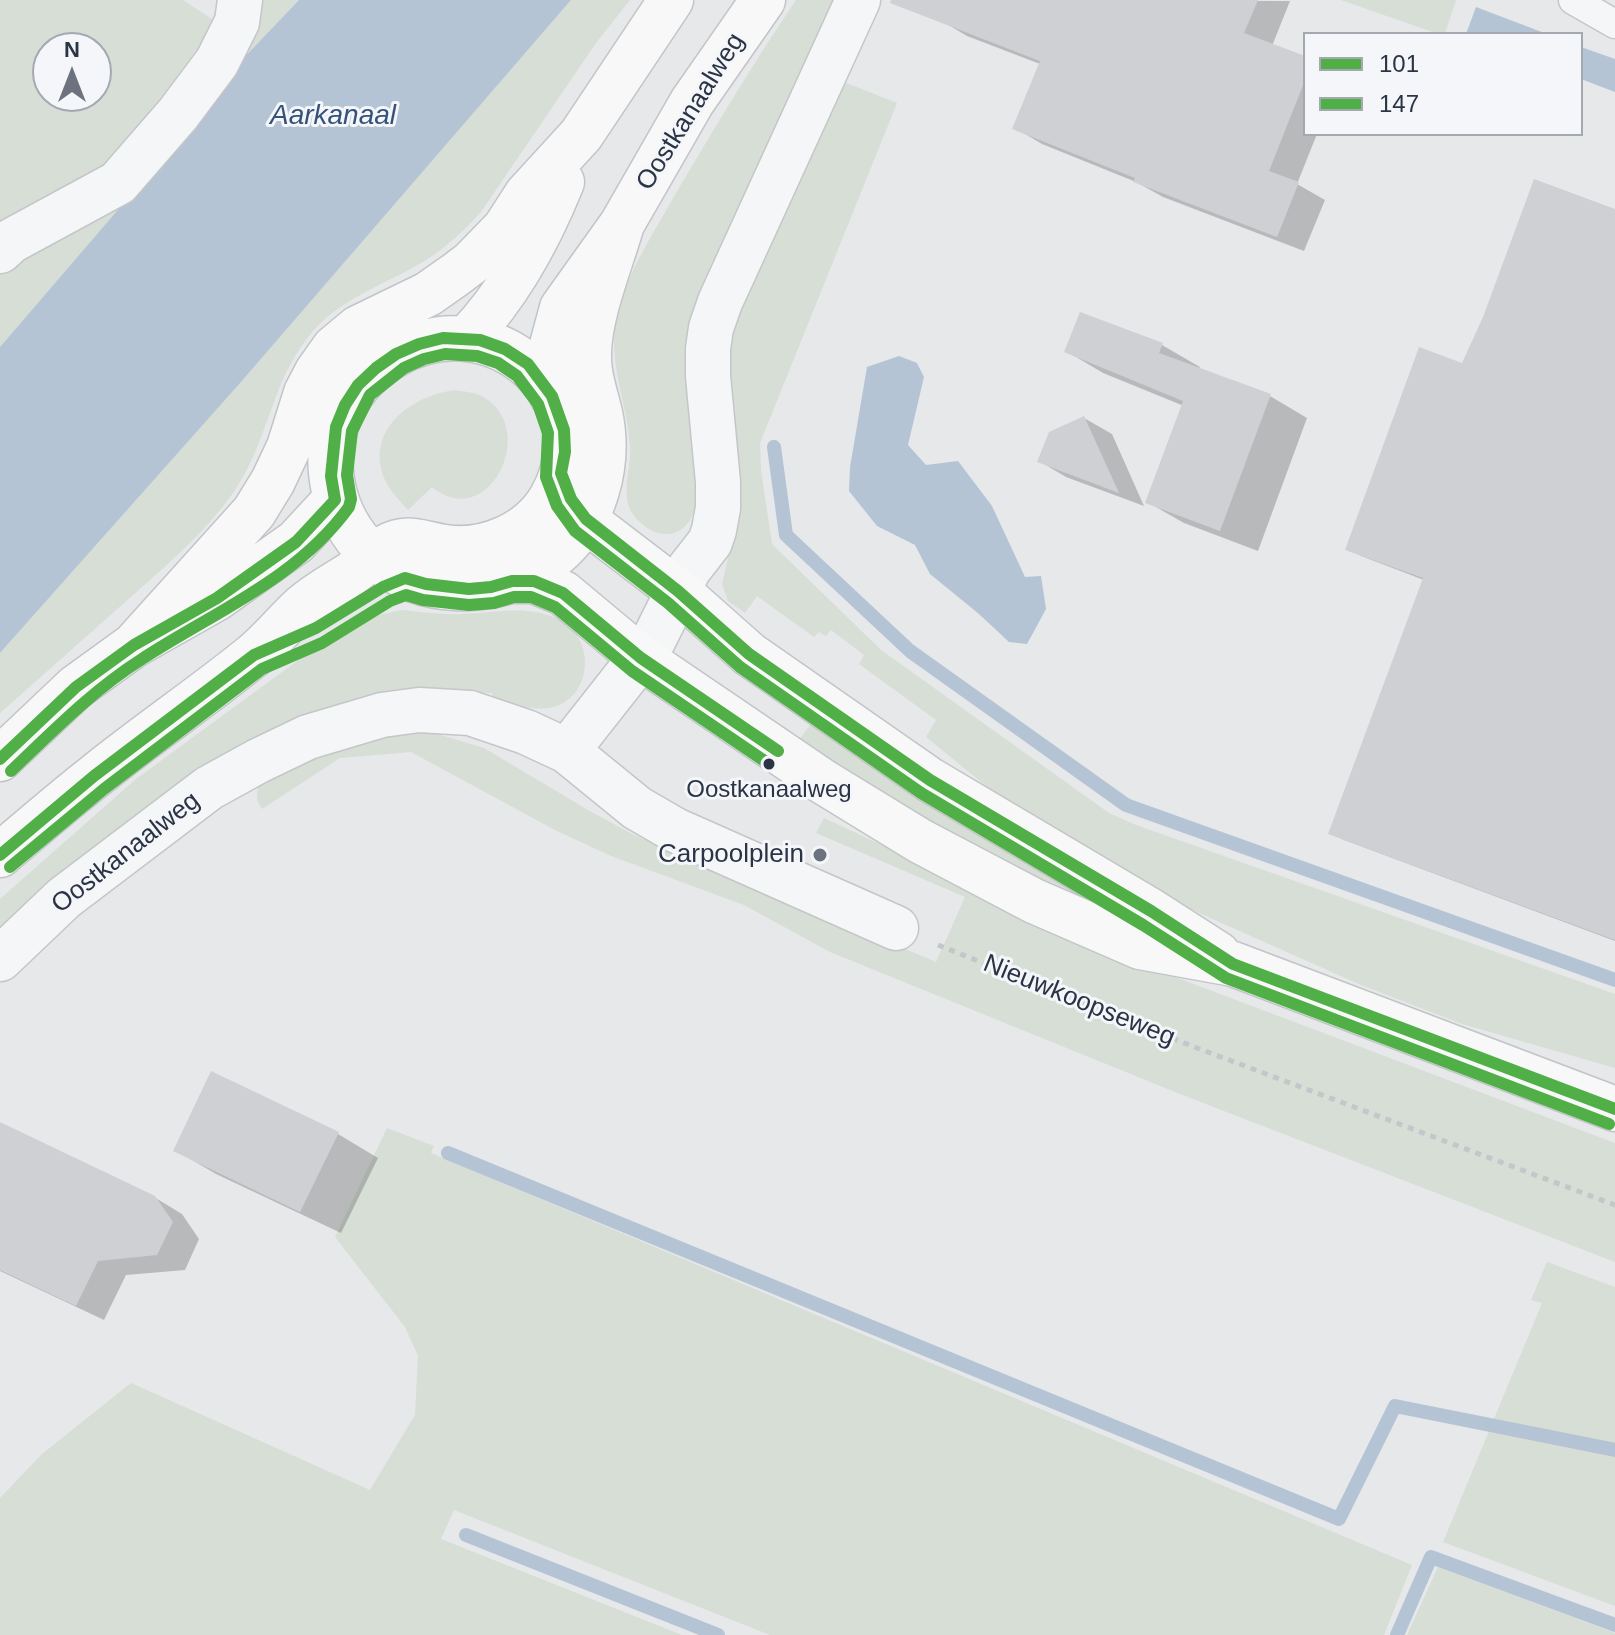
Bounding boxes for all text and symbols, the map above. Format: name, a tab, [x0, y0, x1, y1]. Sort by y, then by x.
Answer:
street label: Oostkanaalweg	[630, 28, 752, 196]
north arrow	[32, 32, 112, 112]
legend	[1303, 32, 1583, 136]
text: N	[64, 37, 80, 62]
text: 101	[1379, 50, 1419, 77]
text: 147	[1379, 90, 1419, 117]
water label: Aarkanaal	[270, 99, 396, 133]
marker: Oostkanaalweg	[761, 756, 777, 772]
place label: Oostkanaalweg	[686, 776, 852, 804]
street label: Oostkanaalweg	[46, 786, 206, 920]
place label: Carpoolplein	[658, 839, 804, 871]
marker: Carpoolplein	[811, 846, 829, 864]
street label: Nieuwkoopseweg	[979, 948, 1179, 1054]

